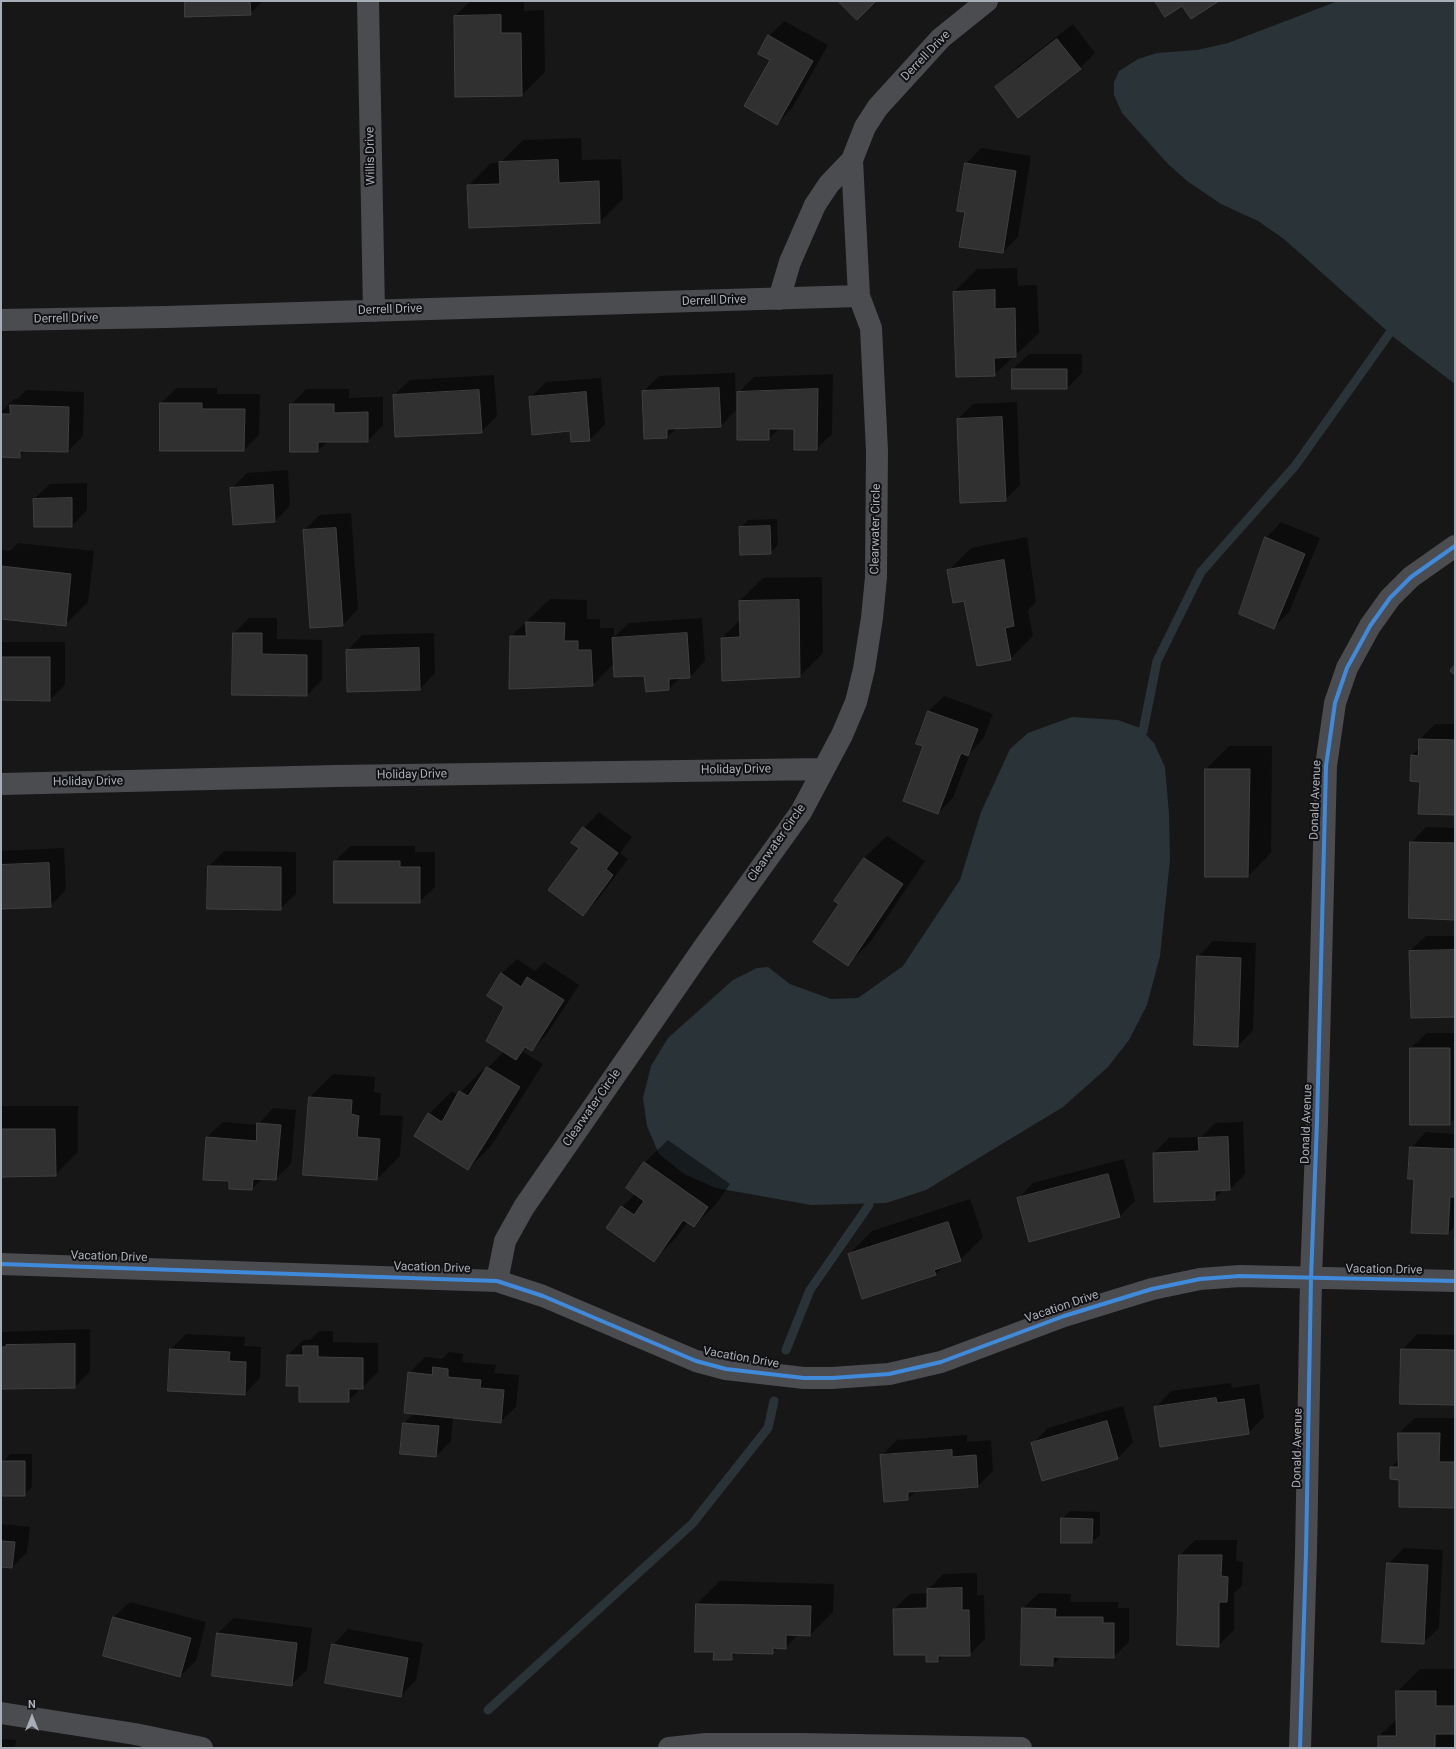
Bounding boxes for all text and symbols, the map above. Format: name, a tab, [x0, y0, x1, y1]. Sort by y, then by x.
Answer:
street label: Derrell Drive	[898, 28, 954, 84]
street label: Willis Drive	[363, 127, 379, 185]
street label: Derrell Drive	[682, 293, 746, 309]
street label: Derrell Drive	[358, 302, 422, 318]
street label: Derrell Drive	[34, 311, 98, 327]
street label: Clearwater Circle	[868, 483, 884, 575]
street label: Donald Avenue	[1307, 760, 1325, 840]
street label: Holiday Drive	[701, 762, 771, 778]
street label: Holiday Drive	[377, 767, 447, 783]
street label: Holiday Drive	[53, 774, 123, 790]
street label: Clearwater Circle	[745, 802, 809, 884]
street label: Clearwater Circle	[560, 1067, 624, 1149]
street label: Donald Avenue	[1298, 1084, 1316, 1164]
street label: Vacation Drive	[70, 1248, 148, 1266]
street label: Vacation Drive	[393, 1259, 471, 1277]
street label: Vacation Drive	[1345, 1262, 1423, 1278]
street label: Vacation Drive	[1023, 1288, 1101, 1326]
street label: Vacation Drive	[702, 1344, 780, 1372]
street label: Donald Avenue	[1290, 1408, 1306, 1488]
north arrow	[12, 1697, 52, 1737]
text: N	[28, 1698, 36, 1711]

